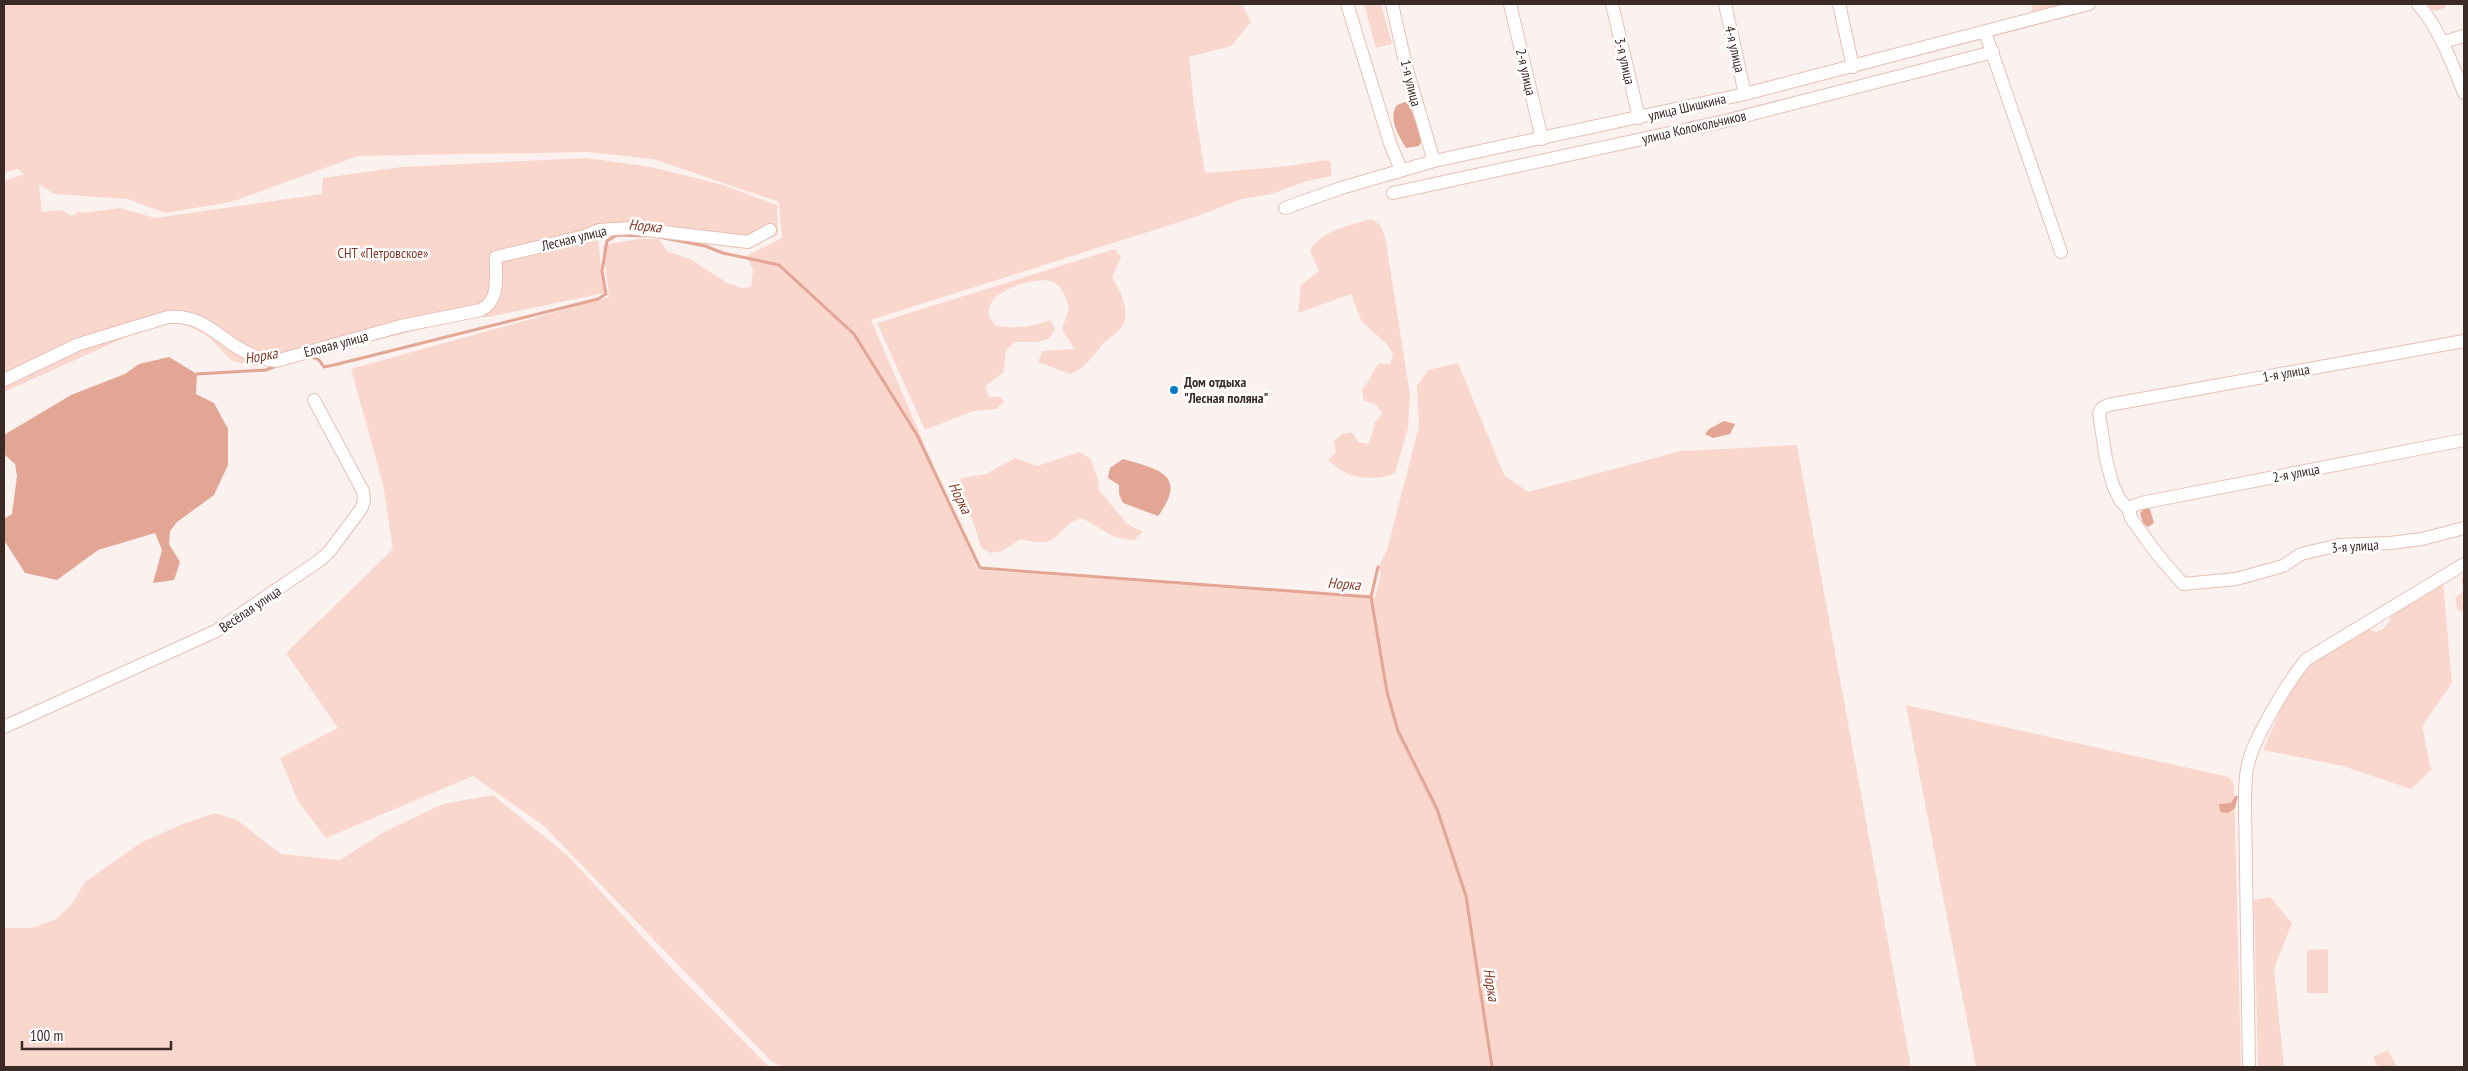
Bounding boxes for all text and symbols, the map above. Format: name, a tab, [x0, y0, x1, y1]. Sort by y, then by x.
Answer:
street label: 4-я улица	[1721, 24, 1749, 74]
street label: 3-я улица	[1611, 36, 1639, 86]
street label: 2-я улица	[1512, 47, 1540, 97]
street label: 1-я улица	[1397, 58, 1425, 108]
street label: улица Шишкина	[1646, 89, 1728, 125]
street label: улица Колокольчиков	[1640, 106, 1748, 148]
water label: Норка	[628, 215, 663, 236]
street label: Лесная улица	[539, 221, 608, 255]
park label: СНТ «Петровское»	[337, 244, 429, 262]
street label: Еловая улица	[302, 327, 370, 361]
water label: Норка	[243, 343, 280, 368]
street label: 1-я улица	[2261, 360, 2311, 386]
place label: Дом отдыха "Лесная поляна"	[1184, 373, 1269, 407]
marker: Дом отдыха "Лесная поляна"	[1168, 384, 1180, 396]
street label: 2-я улица	[2271, 460, 2321, 486]
water label: Норка	[945, 479, 977, 518]
street label: 3-я улица	[2331, 535, 2379, 557]
water label: Норка	[1327, 573, 1362, 594]
street label: Весёлая улица	[216, 582, 284, 636]
water label: Норка	[1480, 967, 1504, 1004]
scale bar	[22, 1018, 171, 1050]
text: 100 m	[30, 1026, 63, 1045]

